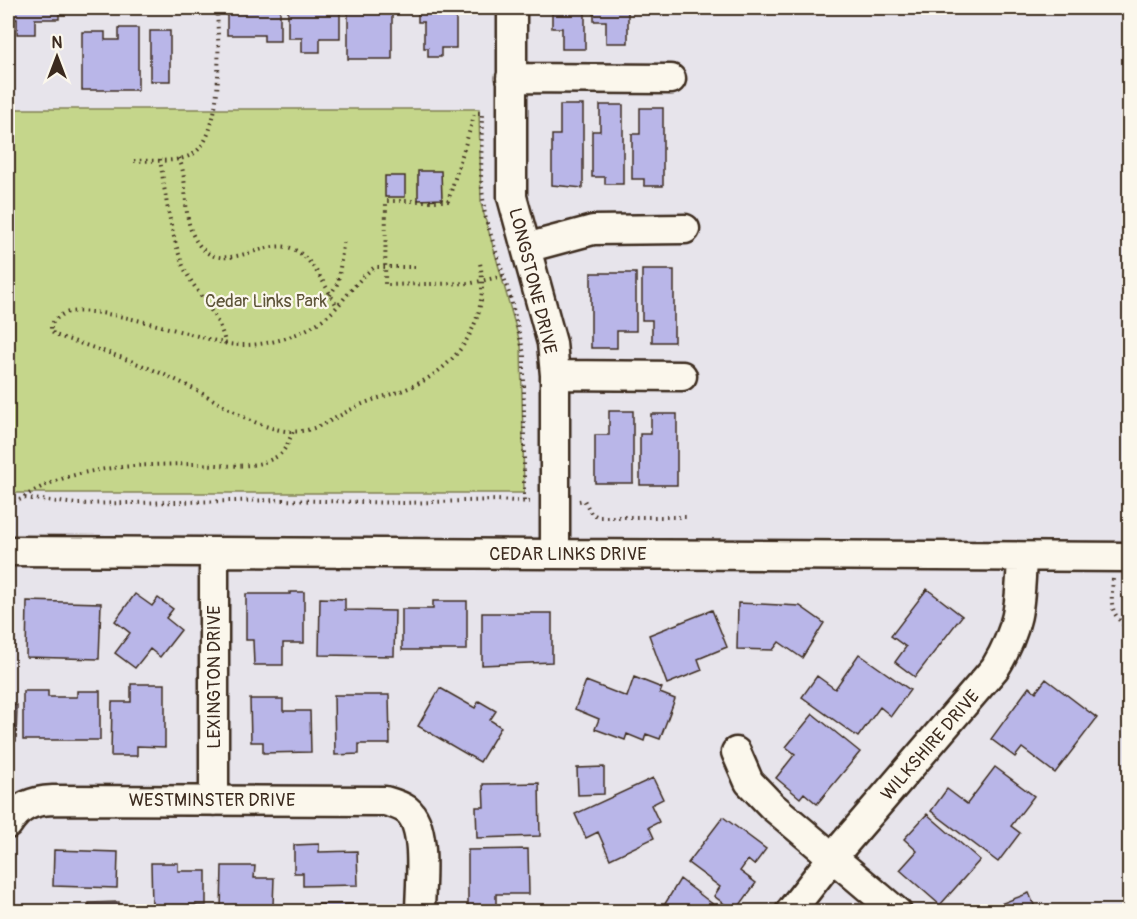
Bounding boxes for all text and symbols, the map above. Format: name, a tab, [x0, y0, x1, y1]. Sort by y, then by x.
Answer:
north arrow	[27, 27, 87, 87]
text: N	[52, 33, 63, 53]
street label: LONGSTONE DRIVE	[503, 206, 562, 357]
park label: Cedar Links Park	[205, 290, 327, 313]
street label: CEDAR LINKS DRIVE	[489, 543, 647, 566]
street label: LEXINGTON DRIVE	[203, 605, 226, 749]
street label: WILKSHIRE DRIVE	[876, 685, 985, 805]
street label: WESTMINSTER DRIVE	[129, 789, 295, 812]

